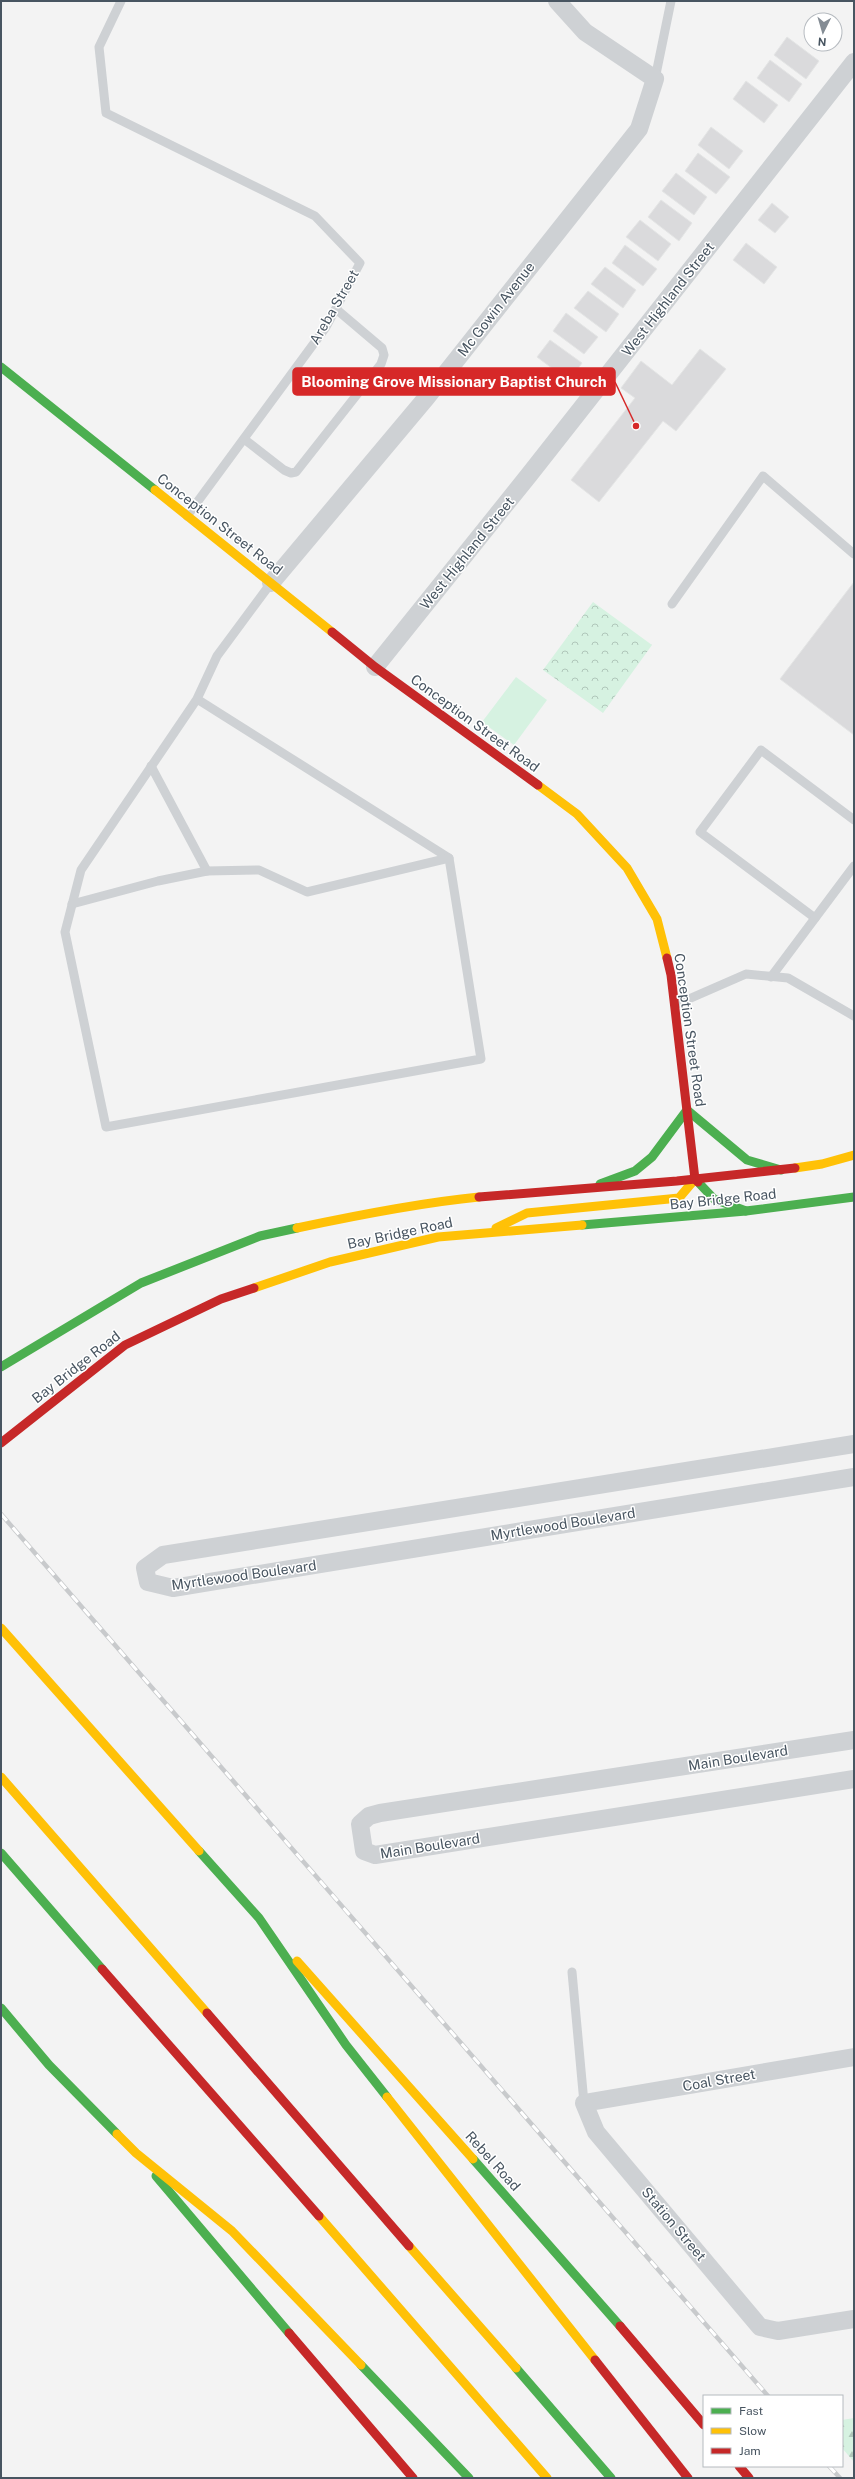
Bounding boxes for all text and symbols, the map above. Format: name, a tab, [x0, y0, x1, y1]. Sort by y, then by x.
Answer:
north arrow	[803, 12, 843, 52]
text: N	[817, 36, 827, 48]
street label: West Highland Street	[619, 239, 717, 359]
street label: Mc Gowin Avenue	[454, 259, 538, 359]
street label: Areba Street	[306, 267, 362, 347]
callout: Blooming Grove Missionary Baptist Church	[293, 368, 615, 395]
text: Blooming Grove Missionary Baptist Church	[301, 373, 607, 390]
street label: Conception Street Road	[154, 470, 286, 578]
street label: West Highland Street	[417, 494, 517, 612]
street label: Conception Street Road	[408, 671, 542, 775]
street label: Conception Street Road	[671, 952, 709, 1108]
street label: Bay Bridge Road	[669, 1185, 777, 1213]
street label: Bay Bridge Road	[346, 1214, 454, 1252]
street label: Bay Bridge Road	[29, 1328, 123, 1406]
street label: Myrtlewood Boulevard	[490, 1505, 636, 1543]
street label: Myrtlewood Boulevard	[170, 1557, 318, 1593]
street label: Main Boulevard	[687, 1742, 789, 1774]
street label: Main Boulevard	[379, 1830, 481, 1862]
street label: Coal Street	[681, 2066, 757, 2094]
street label: Rebel Road	[462, 2128, 524, 2194]
street label: Station Street	[639, 2184, 709, 2264]
legend	[703, 2395, 843, 2467]
text: Fast	[739, 2404, 764, 2418]
text: Slow	[739, 2424, 767, 2438]
text: Jam	[739, 2444, 761, 2458]

